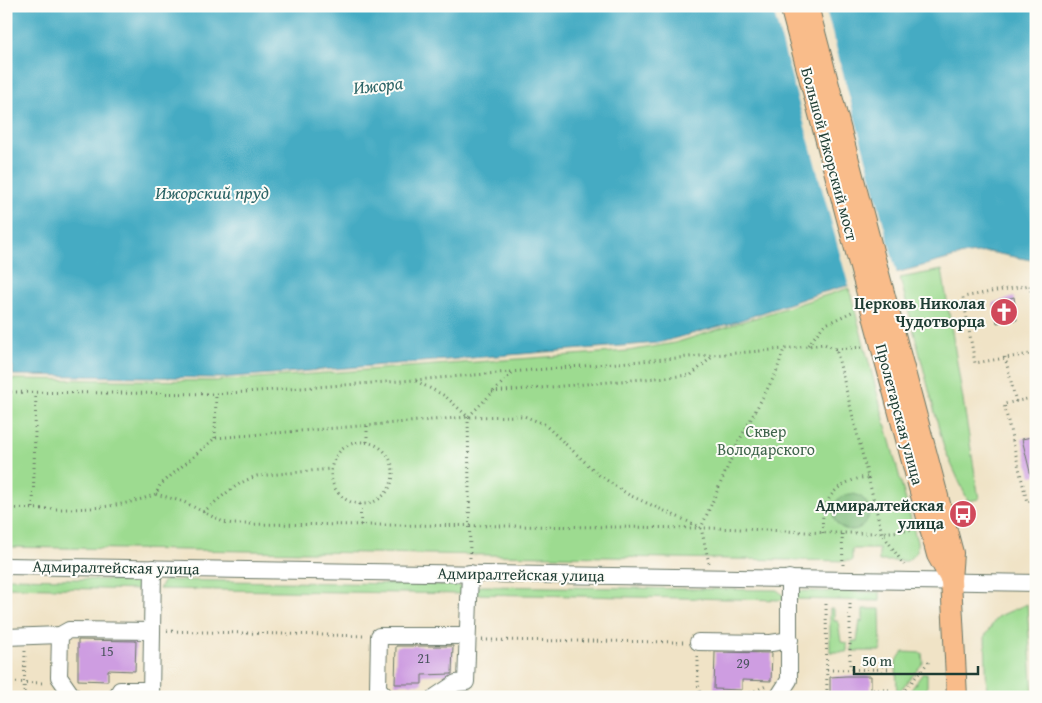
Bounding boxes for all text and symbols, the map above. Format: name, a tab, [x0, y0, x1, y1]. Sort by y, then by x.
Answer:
street label: Большой Ижорский мост	[795, 65, 865, 244]
water label: Ижора	[352, 69, 405, 101]
water label: Ижорский пруд	[155, 179, 269, 206]
place label: Церковь Николая Чудотворца	[854, 291, 986, 333]
church icon: Церковь Николая Чудотворца	[989, 297, 1019, 327]
street label: Пролетарская улица	[870, 341, 930, 488]
park label: Сквер Володарского	[717, 419, 815, 461]
place label: Адмиралтейская улица	[815, 493, 945, 535]
bus stop icon: Адмиралтейская улица	[948, 499, 978, 529]
street label: Адмиралтейская улица	[32, 554, 200, 580]
street label: Адмиралтейская улица	[437, 561, 605, 587]
house number: 15	[100, 641, 114, 661]
scale bar	[854, 643, 978, 675]
house number: 21	[417, 648, 431, 668]
text: 50 m	[862, 650, 893, 671]
house number: 29	[736, 653, 750, 673]

